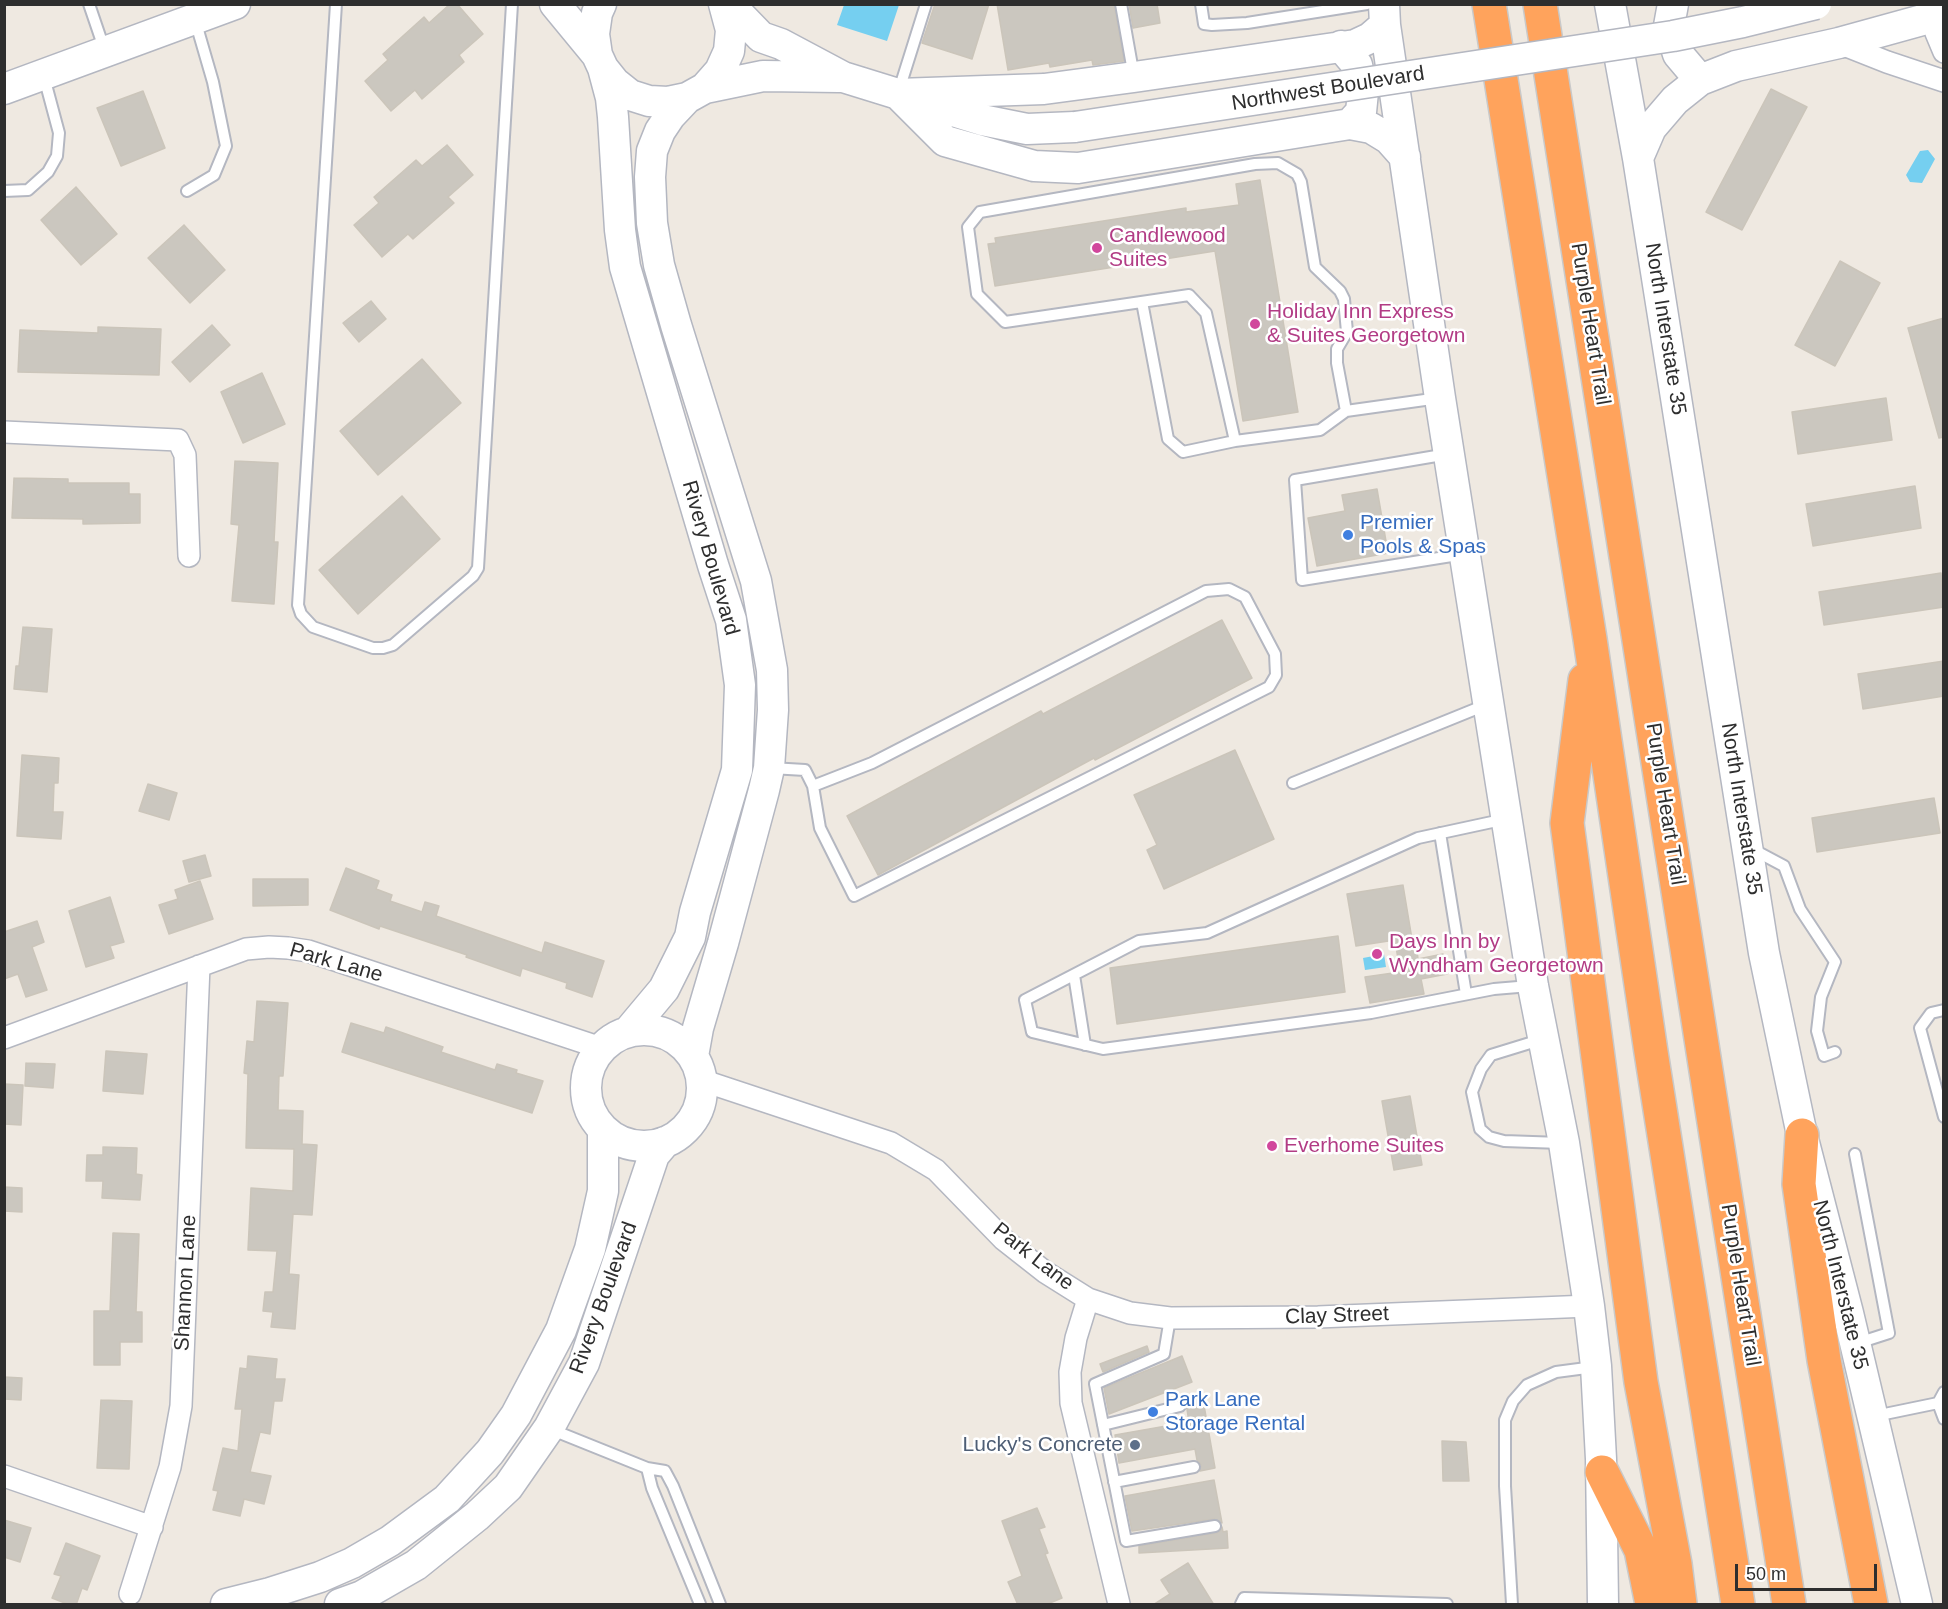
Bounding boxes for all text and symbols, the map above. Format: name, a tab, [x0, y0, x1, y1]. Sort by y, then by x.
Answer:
street label: Northwest Boulevard	[1230, 61, 1426, 117]
place label: Candlewood Suites	[1109, 223, 1226, 273]
marker: Candlewood Suites	[1090, 241, 1104, 255]
street label: Purple Heart Trail	[1565, 241, 1615, 407]
street label: North Interstate 35	[1639, 241, 1691, 417]
place label: Holiday Inn Express & Suites Georgetown	[1267, 299, 1465, 349]
marker: Holiday Inn Express & Suites Georgetown	[1248, 317, 1262, 331]
street label: Rivery Boulevard	[676, 478, 744, 638]
place label: Premier Pools & Spas	[1360, 510, 1486, 560]
marker: Premier Pools & Spas	[1341, 528, 1355, 542]
street label: Purple Heart Trail	[1640, 721, 1690, 887]
street label: North Interstate 35	[1715, 721, 1767, 897]
place label: Days Inn by Wyndham Georgetown	[1389, 929, 1604, 979]
street label: Park Lane	[287, 938, 385, 988]
marker: Days Inn by Wyndham Georgetown	[1370, 947, 1384, 961]
place label: Everhome Suites	[1284, 1133, 1444, 1159]
marker: Everhome Suites	[1265, 1139, 1279, 1153]
street label: North Interstate 35	[1807, 1198, 1873, 1372]
street label: Purple Heart Trail	[1715, 1202, 1765, 1368]
street label: Shannon Lane	[170, 1214, 202, 1352]
street label: Park Lane	[988, 1218, 1078, 1296]
street label: Rivery Boulevard	[565, 1219, 643, 1377]
street label: Clay Street	[1285, 1302, 1389, 1330]
place label: Park Lane Storage Rental	[1165, 1387, 1305, 1437]
marker: Park Lane Storage Rental	[1146, 1405, 1160, 1419]
place label: Lucky's Concrete	[963, 1432, 1123, 1458]
marker: Lucky's Concrete	[1128, 1438, 1142, 1452]
scale bar	[1738, 1552, 1880, 1590]
text: 50 m	[1746, 1564, 1786, 1584]

